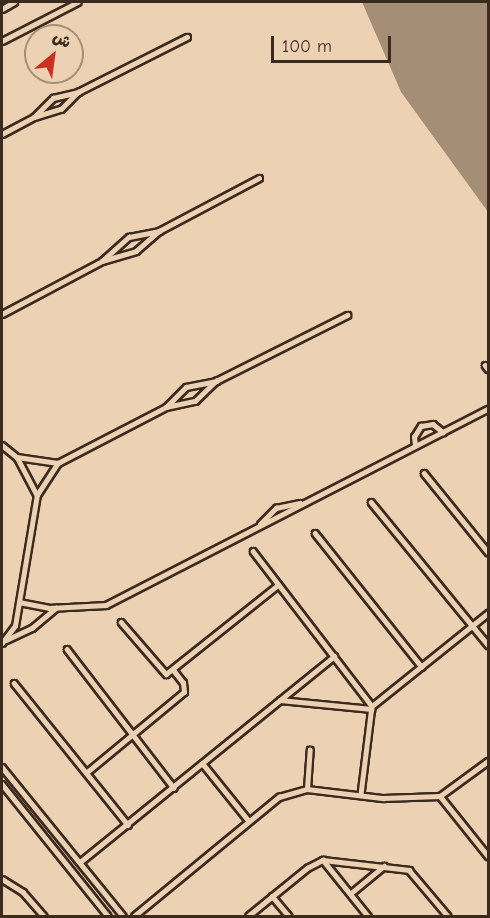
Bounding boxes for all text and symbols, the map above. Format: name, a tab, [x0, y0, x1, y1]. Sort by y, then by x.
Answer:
north arrow	[24, 24, 84, 84]
scale bar	[274, 24, 394, 62]
text: ش	[50, 28, 74, 52]
text: 100 m	[282, 36, 332, 57]

